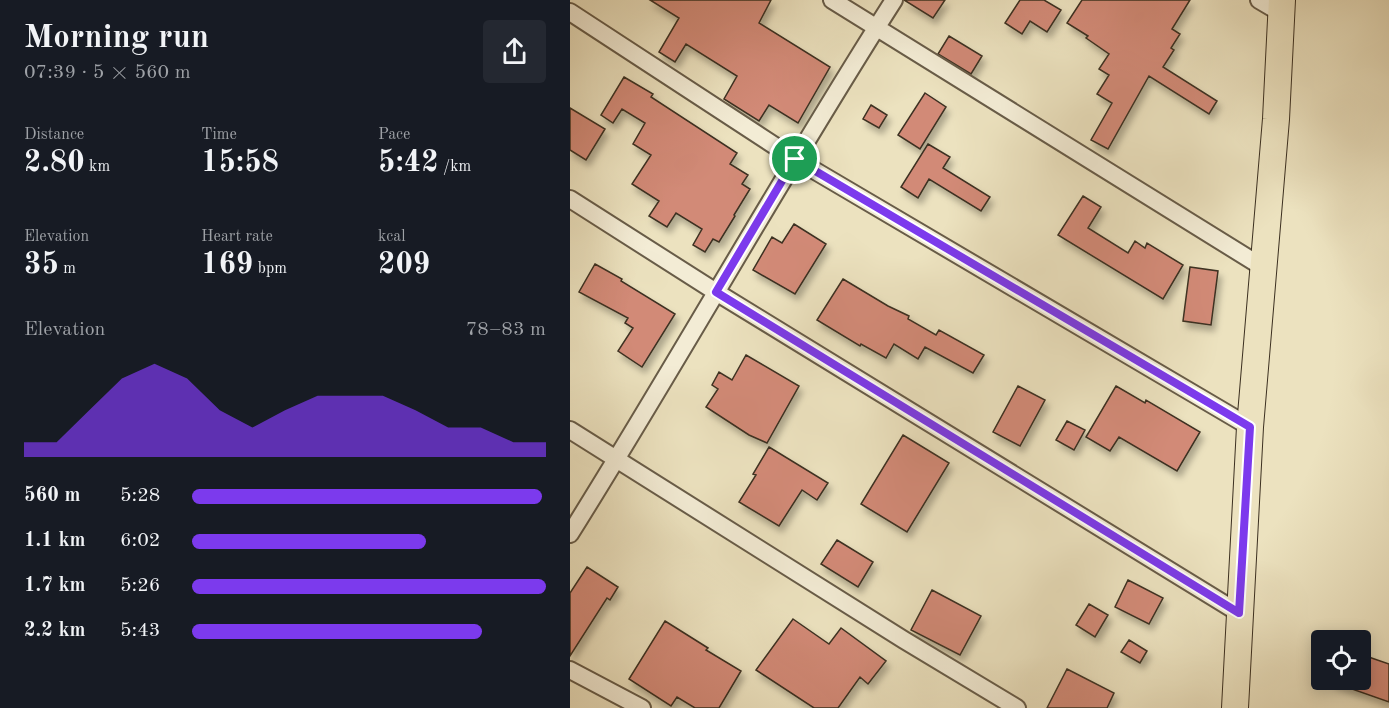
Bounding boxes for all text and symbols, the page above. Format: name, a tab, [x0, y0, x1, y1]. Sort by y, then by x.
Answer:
button: share	[483, 20, 546, 83]
text: Morning run	[24, 22, 209, 55]
text: 07:39 · 5 × 560 m	[24, 63, 191, 83]
text: Distance	[24, 127, 84, 143]
text: Time	[201, 127, 237, 143]
text: Pace	[378, 127, 410, 143]
pin	[769, 133, 820, 184]
icon: arrive	[778, 142, 811, 175]
text: 2.80	[24, 148, 85, 178]
text: 15:58	[201, 148, 279, 178]
text: 5:42	[378, 148, 439, 178]
text: km	[85, 159, 110, 175]
text: /km	[439, 159, 471, 175]
text: Elevation	[24, 229, 89, 245]
text: Heart rate	[201, 229, 273, 245]
text: kcal	[378, 229, 406, 245]
text: 35	[24, 250, 59, 280]
text: 169	[201, 250, 253, 280]
text: 209	[378, 250, 430, 280]
text: m	[59, 261, 76, 277]
text: bpm	[253, 261, 287, 277]
text: Elevation	[24, 320, 105, 340]
text: 78–83 m	[466, 320, 546, 340]
text: 560 m	[24, 486, 80, 506]
text: 5:28	[120, 486, 160, 506]
text: 1.1 km	[24, 531, 86, 551]
text: 6:02	[120, 531, 160, 551]
text: 1.7 km	[24, 576, 86, 596]
text: 5:26	[120, 576, 160, 596]
text: 2.2 km	[24, 621, 86, 641]
text: 5:43	[120, 621, 160, 641]
map controls	[1311, 630, 1371, 690]
button: locate	[1311, 630, 1371, 690]

